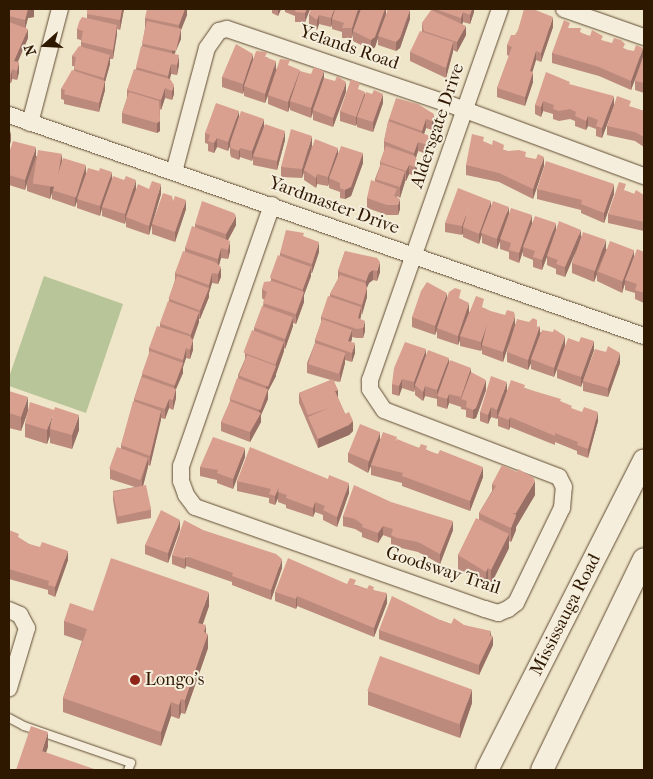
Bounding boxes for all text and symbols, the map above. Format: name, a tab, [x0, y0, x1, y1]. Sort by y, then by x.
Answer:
north arrow	[20, 20, 70, 70]
street label: Yelands Road	[297, 21, 401, 75]
text: N	[21, 42, 40, 58]
street label: Aldersgate Drive	[407, 61, 469, 191]
street label: Yardmaster Drive	[266, 172, 402, 240]
street label: Goodsway Trail	[383, 542, 503, 600]
street label: Mississauga Road	[526, 550, 606, 680]
place label: Longo's	[145, 669, 204, 691]
marker: Longo's	[129, 674, 141, 686]

